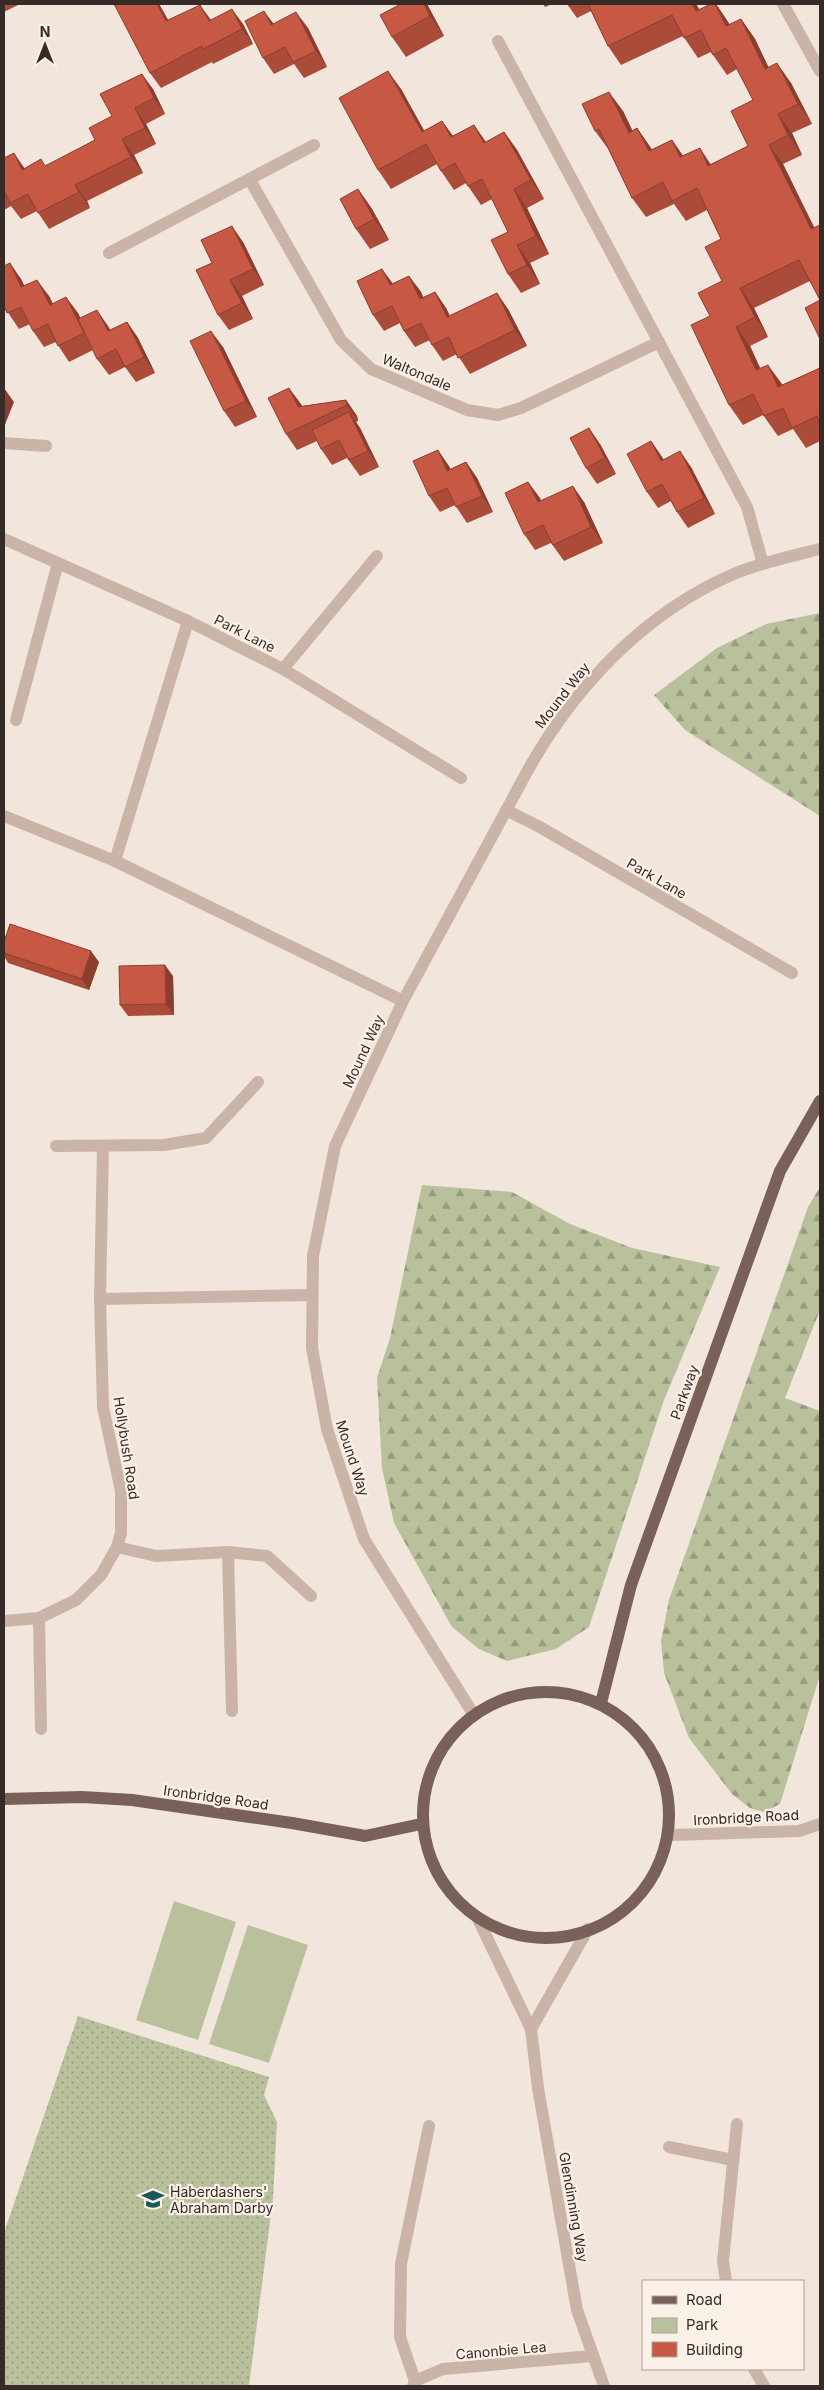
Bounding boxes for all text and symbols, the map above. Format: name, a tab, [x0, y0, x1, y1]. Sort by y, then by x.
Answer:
north arrow	[20, 20, 70, 70]
text: N	[40, 23, 50, 40]
street label: Waltondale	[380, 350, 454, 394]
street label: Park Lane	[212, 610, 278, 656]
street label: Mound Way	[531, 659, 593, 731]
street label: Park Lane	[624, 854, 690, 902]
street label: Mound Way	[339, 1012, 387, 1090]
street label: Parkway	[666, 1362, 702, 1422]
street label: Hollybush Road	[110, 1395, 144, 1501]
street label: Mound Way	[333, 1418, 373, 1498]
street label: Ironbridge Road	[162, 1781, 270, 1813]
street label: Ironbridge Road	[693, 1806, 799, 1828]
street label: Glendinning Way	[556, 2151, 592, 2264]
place label: Haberdashers' Abraham Darby	[170, 2183, 273, 2216]
school or university icon: Haberdashers' Abraham Darby	[140, 2186, 166, 2212]
legend	[642, 2280, 804, 2370]
text: Road	[686, 2290, 722, 2309]
text: Park	[686, 2315, 719, 2334]
street label: Canonbie Lea	[455, 2338, 547, 2362]
text: Building	[686, 2340, 743, 2359]

